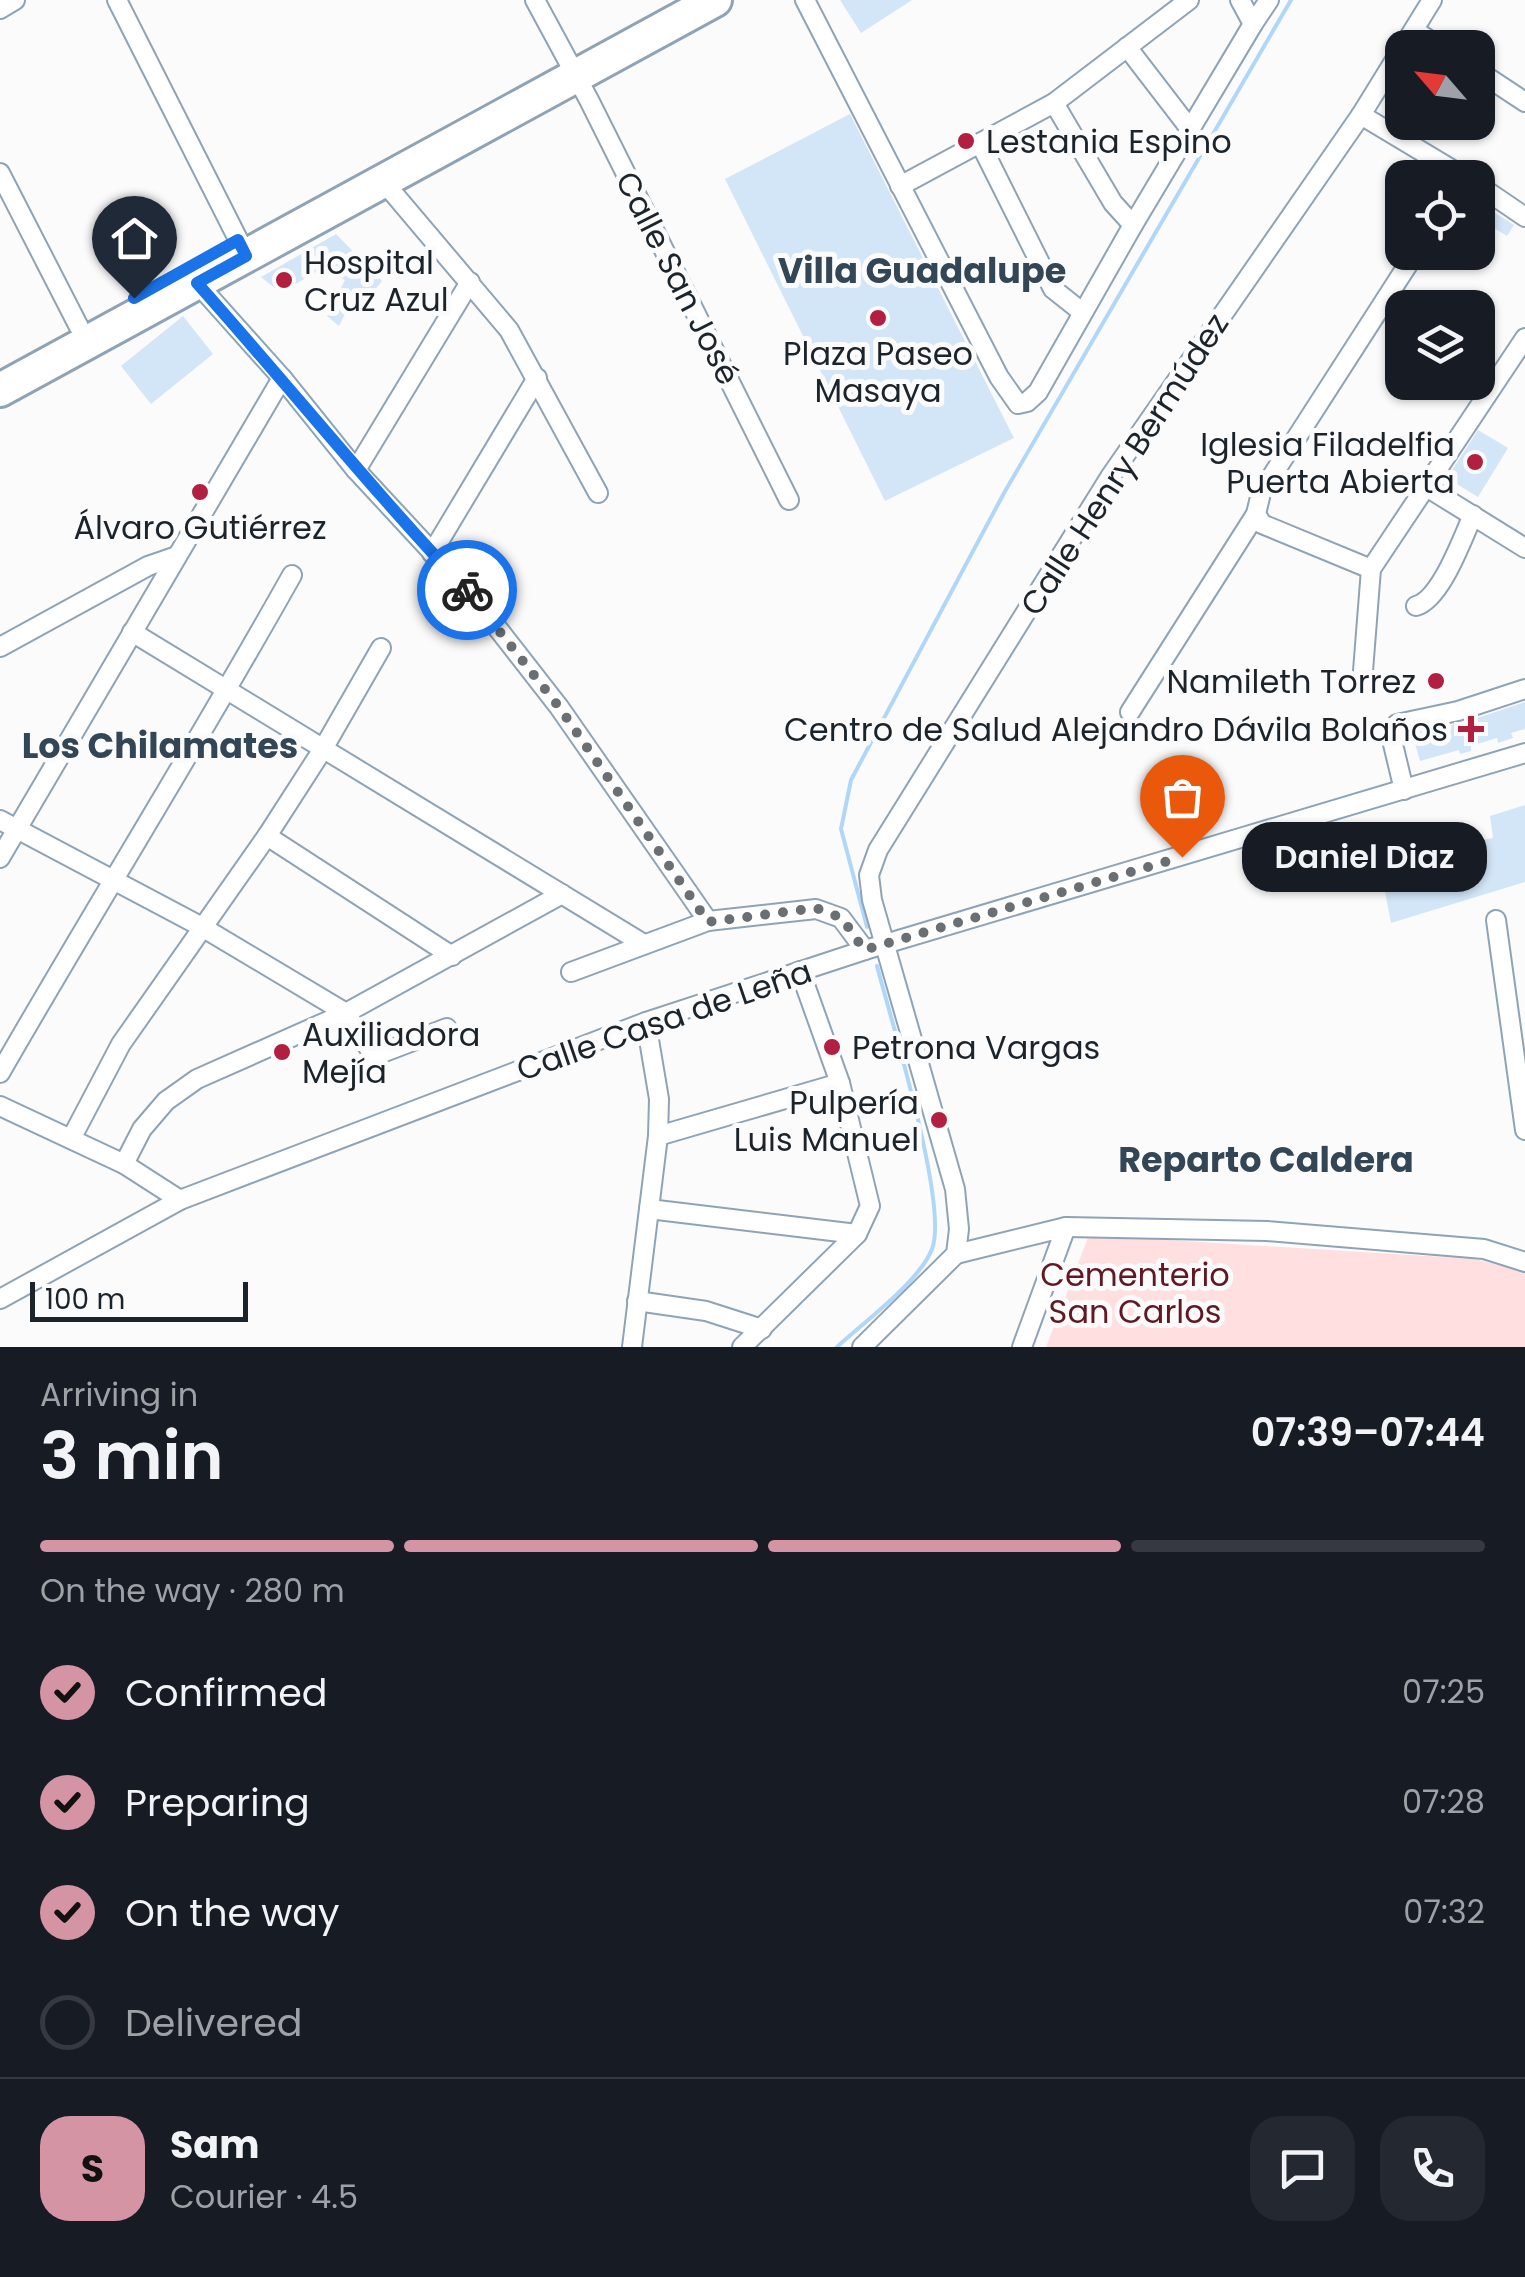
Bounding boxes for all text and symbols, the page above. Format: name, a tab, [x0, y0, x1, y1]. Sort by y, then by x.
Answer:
north arrow	[1385, 30, 1495, 140]
map controls	[1385, 30, 1495, 400]
place label: Lestania Espino	[986, 119, 1232, 164]
marker: Lestania Espino	[955, 130, 977, 152]
button: locate	[1385, 160, 1495, 270]
street label: Calle San José	[605, 164, 751, 392]
pin	[92, 196, 177, 299]
icon: home	[107, 211, 162, 266]
place label: Hospital Cruz Azul	[304, 240, 449, 322]
district label: Villa Guadalupe	[778, 246, 1066, 295]
marker: Hospital Cruz Azul	[273, 269, 295, 291]
button: layers	[1385, 290, 1495, 400]
street label: Calle Henry Bermúdez	[1009, 304, 1239, 624]
marker: Plaza Paseo Masaya	[867, 307, 889, 329]
place label: Plaza Paseo Masaya	[783, 331, 973, 413]
place label: Iglesia Filadelfia Puerta Abierta	[1200, 422, 1455, 504]
marker: Iglesia Filadelfia Puerta Abierta	[1464, 451, 1486, 473]
marker: Álvaro Gutiérrez	[189, 481, 211, 503]
place label: Álvaro Gutiérrez	[74, 505, 327, 550]
courier	[417, 540, 517, 640]
icon: bike	[440, 563, 495, 618]
place label: Namileth Torrez	[1167, 659, 1416, 704]
marker: Namileth Torrez	[1425, 670, 1447, 692]
place label: Centro de Salud Alejandro Dávila Bolaños	[784, 707, 1448, 752]
marker: Centro de Salud Alejandro Dávila Bolaños	[1458, 716, 1484, 742]
district label: Los Chilamates	[22, 721, 298, 770]
pin	[1140, 755, 1225, 858]
icon: bag	[1155, 770, 1210, 825]
callout: Daniel Diaz	[1242, 822, 1487, 892]
text: Daniel Diaz	[1275, 834, 1454, 879]
street label: Calle Casa de Leña	[510, 948, 818, 1092]
place label: Auxiliadora Mejía	[302, 1012, 480, 1094]
place label: Petrona Vargas	[852, 1025, 1100, 1070]
marker: Petrona Vargas	[821, 1036, 843, 1058]
marker: Auxiliadora Mejía	[271, 1041, 293, 1063]
place label: Pulpería Luis Manuel	[734, 1080, 919, 1162]
marker: Pulpería Luis Manuel	[928, 1109, 950, 1131]
district label: Reparto Caldera	[1118, 1135, 1414, 1184]
park label: Cementerio San Carlos	[1040, 1252, 1230, 1334]
scale bar	[30, 1277, 248, 1322]
text: 100 m	[45, 1280, 125, 1319]
text: Arriving in	[40, 1372, 198, 1417]
text: 07:39–07:44	[1251, 1406, 1485, 1459]
text: 3 min	[40, 1411, 224, 1502]
text: On the way · 280 m	[40, 1568, 345, 1613]
icon: check	[40, 1665, 95, 1720]
text: Confirmed	[125, 1666, 327, 1719]
text: 07:25	[1402, 1669, 1485, 1714]
icon: check	[40, 1775, 95, 1830]
text: Preparing	[125, 1776, 310, 1829]
text: 07:28	[1402, 1779, 1485, 1824]
icon: check	[40, 1885, 95, 1940]
text: On the way	[125, 1886, 339, 1939]
text: 07:32	[1403, 1889, 1485, 1934]
text: Delivered	[125, 1996, 302, 2049]
button: chat	[1250, 2116, 1355, 2221]
button: phone	[1380, 2116, 1485, 2221]
text: Sam	[170, 2118, 259, 2171]
text: S	[81, 2142, 104, 2195]
text: Courier · 4.5	[170, 2174, 358, 2219]

